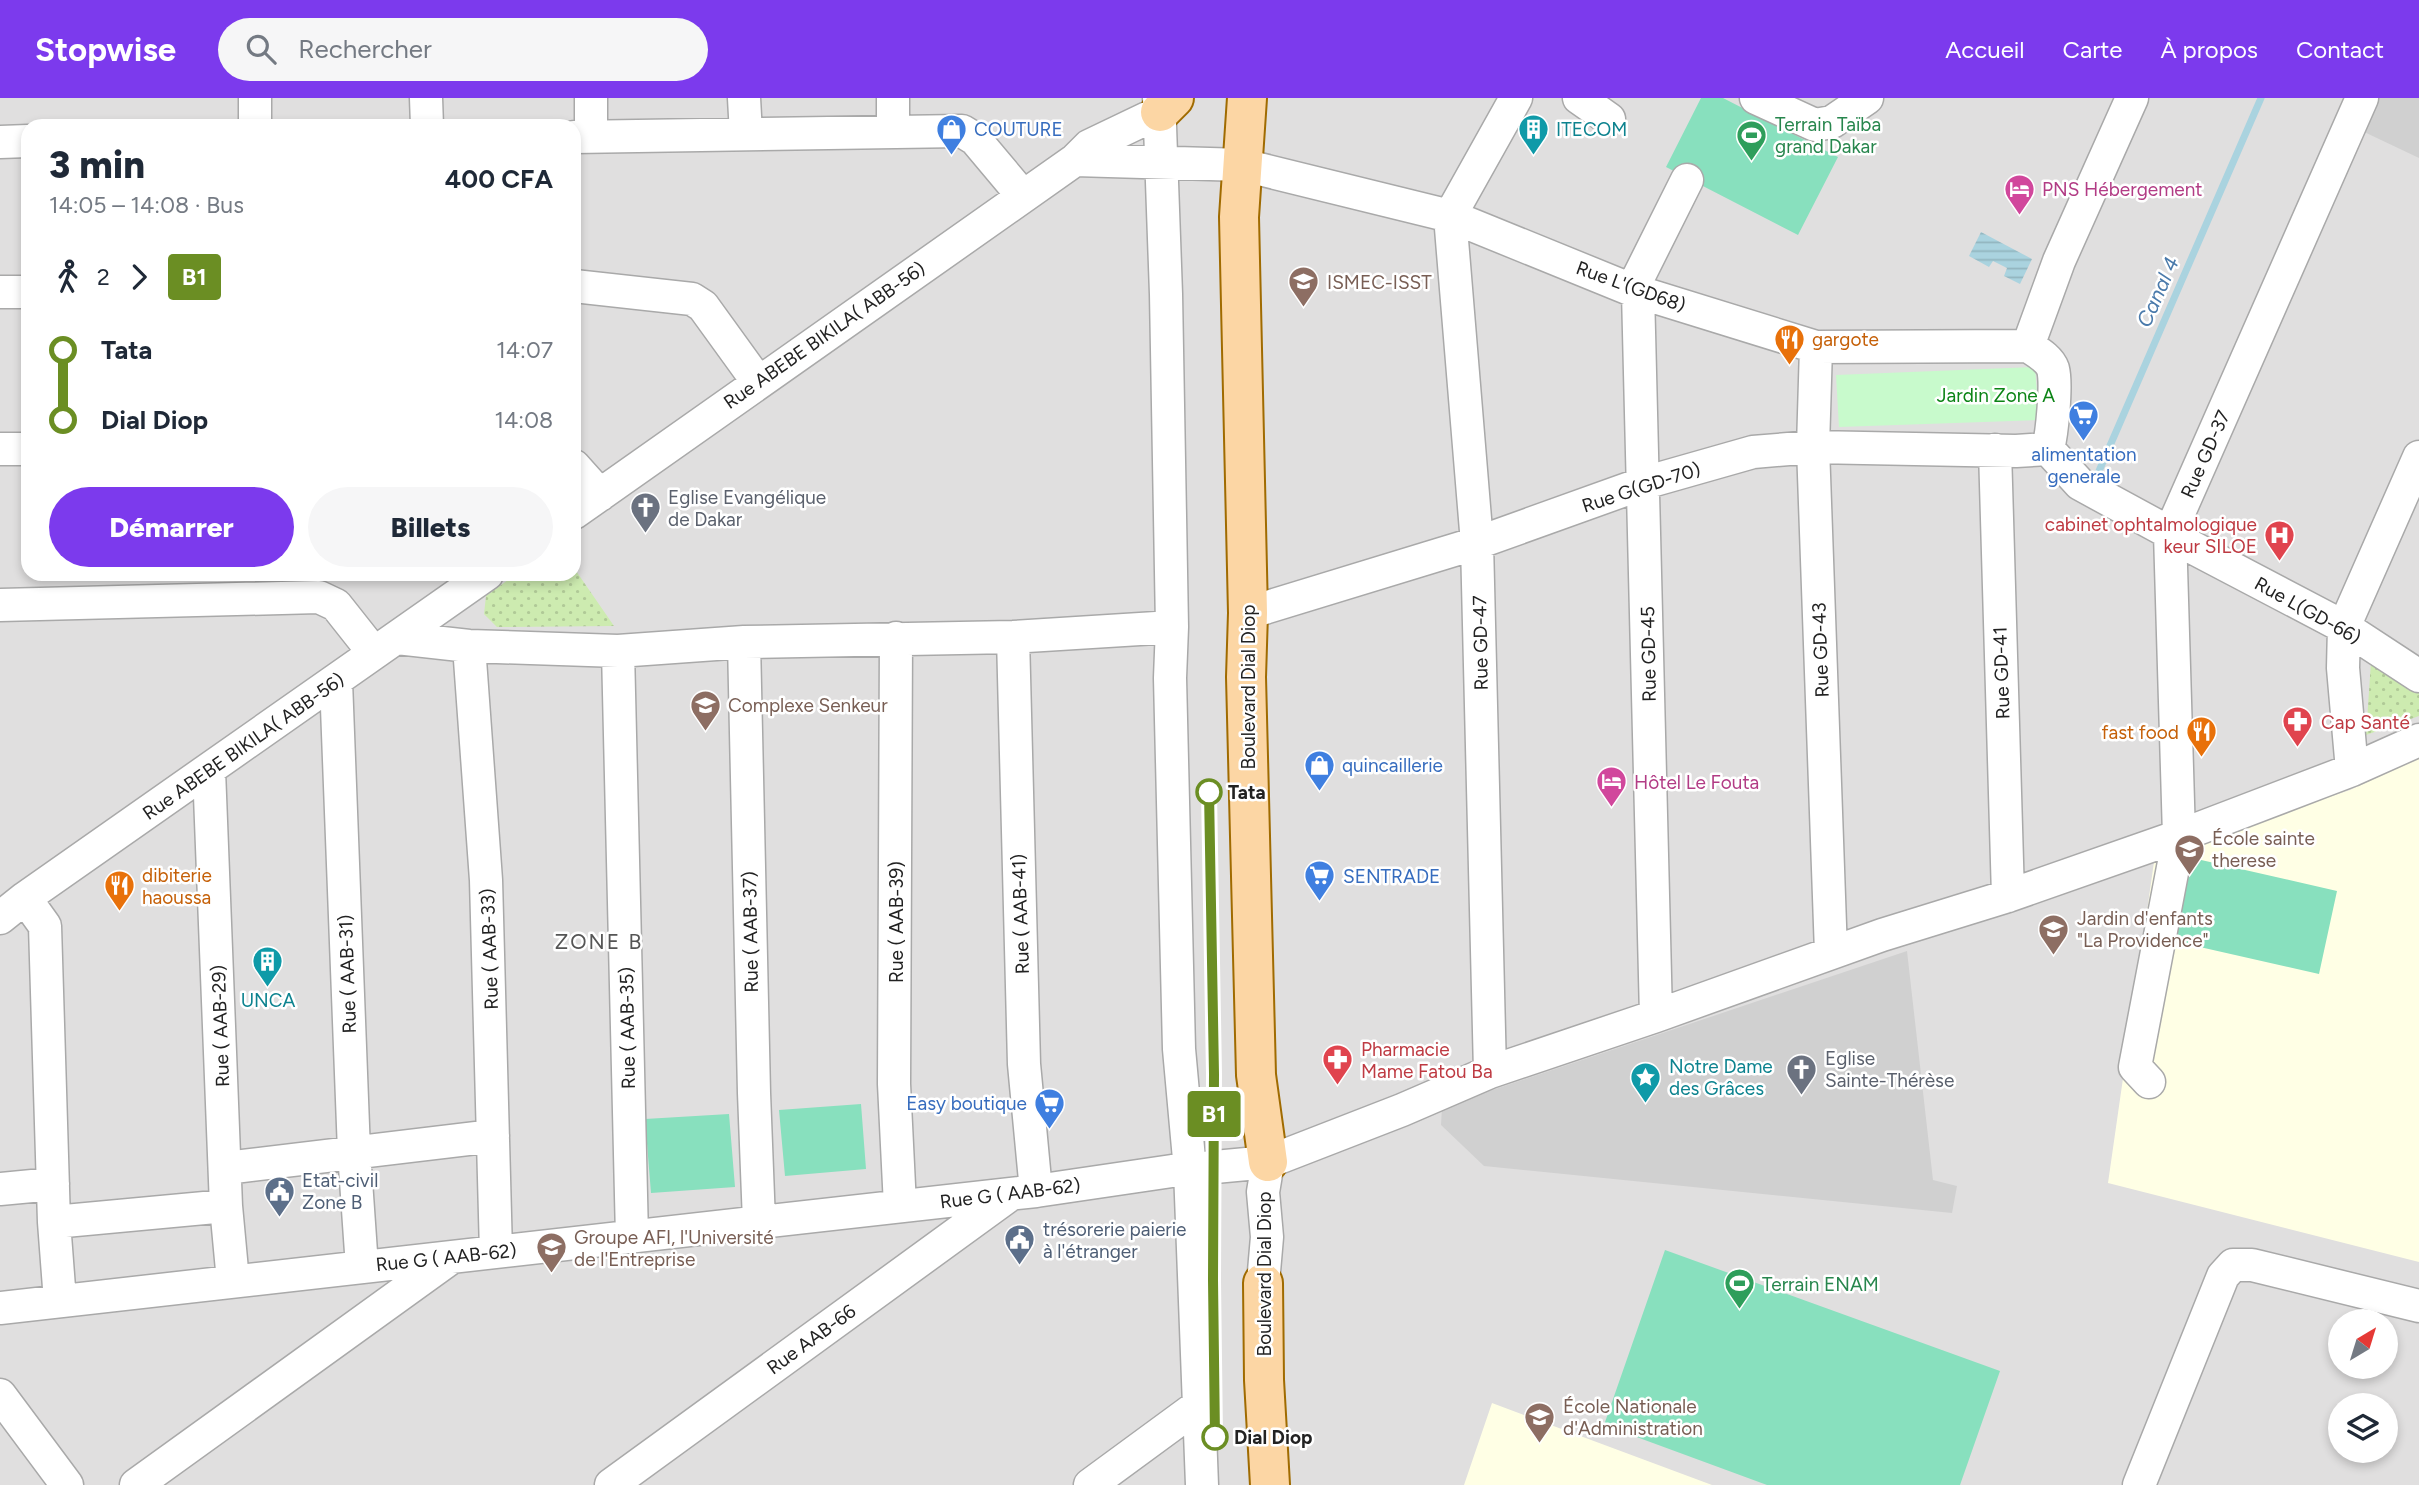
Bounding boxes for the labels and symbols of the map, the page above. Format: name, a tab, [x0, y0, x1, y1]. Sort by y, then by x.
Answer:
shop icon: COUTURE	[934, 112, 968, 156]
building icon: ITECOM	[1516, 112, 1550, 156]
place label: Terrain Taïba grand Dakar	[1775, 113, 1881, 158]
place label: COUTURE	[974, 118, 1063, 141]
place label: ITECOM	[1556, 118, 1627, 141]
sports icon: Terrain Taïba grand Dakar	[1735, 118, 1769, 162]
hotel icon: PNS Hébergement	[2002, 172, 2036, 216]
place label: PNS Hébergement	[2042, 178, 2203, 201]
water label: Canal 4	[2131, 253, 2184, 331]
street label: Rue L'(GD68)	[1573, 256, 1689, 317]
street label: Rue ABEBE BIKILA( ABB-56)	[719, 257, 930, 414]
school or university icon: ISMEC-ISST	[1287, 265, 1321, 309]
place label: ISMEC-ISST	[1327, 271, 1432, 294]
restaurant icon: gargote	[1772, 322, 1806, 366]
place label: gargote	[1812, 328, 1879, 351]
park label: Jardin Zone A	[1937, 384, 2055, 407]
supermarket icon: alimentation generale	[2067, 398, 2101, 442]
street label: Rue GD-37	[2176, 407, 2235, 502]
place label: alimentation generale	[2031, 443, 2137, 488]
street label: Rue G(GD-70)	[1579, 458, 1703, 517]
place label: Eglise Evangélique de Dakar	[668, 486, 826, 531]
church icon: Eglise Evangélique de Dakar	[628, 491, 662, 535]
place label: cabinet ophtalmologique keur SILOE	[2045, 513, 2257, 558]
hospital icon: cabinet ophtalmologique keur SILOE	[2263, 518, 2297, 562]
street label: Rue L(GD-66)	[2251, 572, 2365, 649]
street label: Rue GD-47	[1468, 595, 1493, 691]
street label: Rue GD-43	[1807, 602, 1834, 698]
street label: Boulevard Dial Diop	[1237, 605, 1260, 769]
street label: Rue GD-45	[1636, 606, 1661, 702]
street label: Rue GD-41	[1988, 626, 2015, 720]
street label: Rue ABEBE BIKILA( ABB-56)	[138, 668, 349, 825]
school or university icon: Complexe Senkeur	[688, 688, 722, 732]
place label: Complexe Senkeur	[728, 694, 888, 717]
pharmacy icon: Cap Santé	[2281, 705, 2315, 749]
place label: Cap Santé	[2321, 711, 2410, 734]
restaurant icon: fast food	[2185, 715, 2219, 759]
place label: fast food	[2102, 721, 2179, 744]
shop icon: quincaillerie	[1302, 748, 1336, 792]
place label: quincaillerie	[1342, 754, 1443, 777]
hotel icon: Hôtel Le Fouta	[1594, 765, 1628, 809]
place label: Hôtel Le Fouta	[1634, 771, 1759, 794]
marker: Tata	[1196, 779, 1222, 805]
place label: Tata	[1228, 781, 1266, 804]
place label: École sainte therese	[2212, 827, 2315, 872]
school or university icon: École sainte therese	[2172, 832, 2206, 876]
street label: Rue ( AAB-41)	[1007, 853, 1034, 975]
supermarket icon: SENTRADE	[1303, 859, 1337, 903]
street label: Rue ( AAB-39)	[885, 861, 908, 983]
place label: dibiterie haoussa	[142, 864, 212, 909]
place label: SENTRADE	[1343, 865, 1440, 888]
restaurant icon: dibiterie haoussa	[102, 869, 136, 913]
street label: Rue ( AAB-37)	[738, 871, 763, 993]
street label: Rue ( AAB-33)	[476, 888, 503, 1010]
place label: Jardin d'enfants "La Providence"	[2077, 907, 2213, 952]
school or university icon: Jardin d'enfants "La Providence"	[2037, 912, 2071, 956]
street label: Rue ( AAB-31)	[334, 914, 361, 1034]
district label: ZONE B	[555, 929, 643, 954]
building icon: UNCA	[251, 944, 285, 988]
street label: Rue ( AAB-29)	[207, 964, 234, 1087]
street label: Rue ( AAB-35)	[615, 967, 640, 1089]
place label: UNCA	[241, 989, 295, 1012]
place label: Pharmacie Mame Fatou Ba	[1361, 1038, 1493, 1083]
pharmacy icon: Pharmacie Mame Fatou Ba	[1321, 1043, 1355, 1087]
place label: Eglise Sainte-Thérèse	[1825, 1047, 1954, 1092]
church icon: Eglise Sainte-Thérèse	[1785, 1052, 1819, 1096]
place label: Notre Dame des Grâces	[1669, 1055, 1773, 1100]
place icon: Notre Dame des Grâces	[1629, 1060, 1663, 1104]
supermarket icon: Easy boutique	[1033, 1086, 1067, 1130]
line badge: B1	[1182, 1091, 1246, 1137]
place label: Easy boutique	[906, 1092, 1027, 1115]
place label: Etat-civil Zone B	[302, 1169, 378, 1214]
street label: Rue G ( AAB-62)	[938, 1173, 1082, 1214]
public building icon: Etat-civil Zone B	[262, 1174, 296, 1218]
street label: Boulevard Dial Diop	[1253, 1192, 1276, 1356]
place label: trésorerie paierie à l'étranger	[1043, 1218, 1186, 1263]
public building icon: trésorerie paierie à l'étranger	[1003, 1223, 1037, 1267]
place label: Groupe AFI, l'Université de l'Entreprise	[574, 1226, 774, 1271]
school or university icon: Groupe AFI, l'Université de l'Entreprise	[534, 1231, 568, 1275]
street label: Rue G ( AAB-62)	[375, 1239, 518, 1276]
sports icon: Terrain ENAM	[1722, 1267, 1756, 1311]
place label: Terrain ENAM	[1762, 1273, 1879, 1296]
street label: Rue AAB-66	[762, 1299, 860, 1379]
north arrow	[2328, 1309, 2398, 1379]
place label: École Nationale d'Administration	[1563, 1395, 1703, 1440]
school or university icon: École Nationale d'Administration	[1523, 1400, 1557, 1444]
marker: Dial Diop	[1202, 1424, 1228, 1450]
place label: Dial Diop	[1234, 1426, 1312, 1449]

